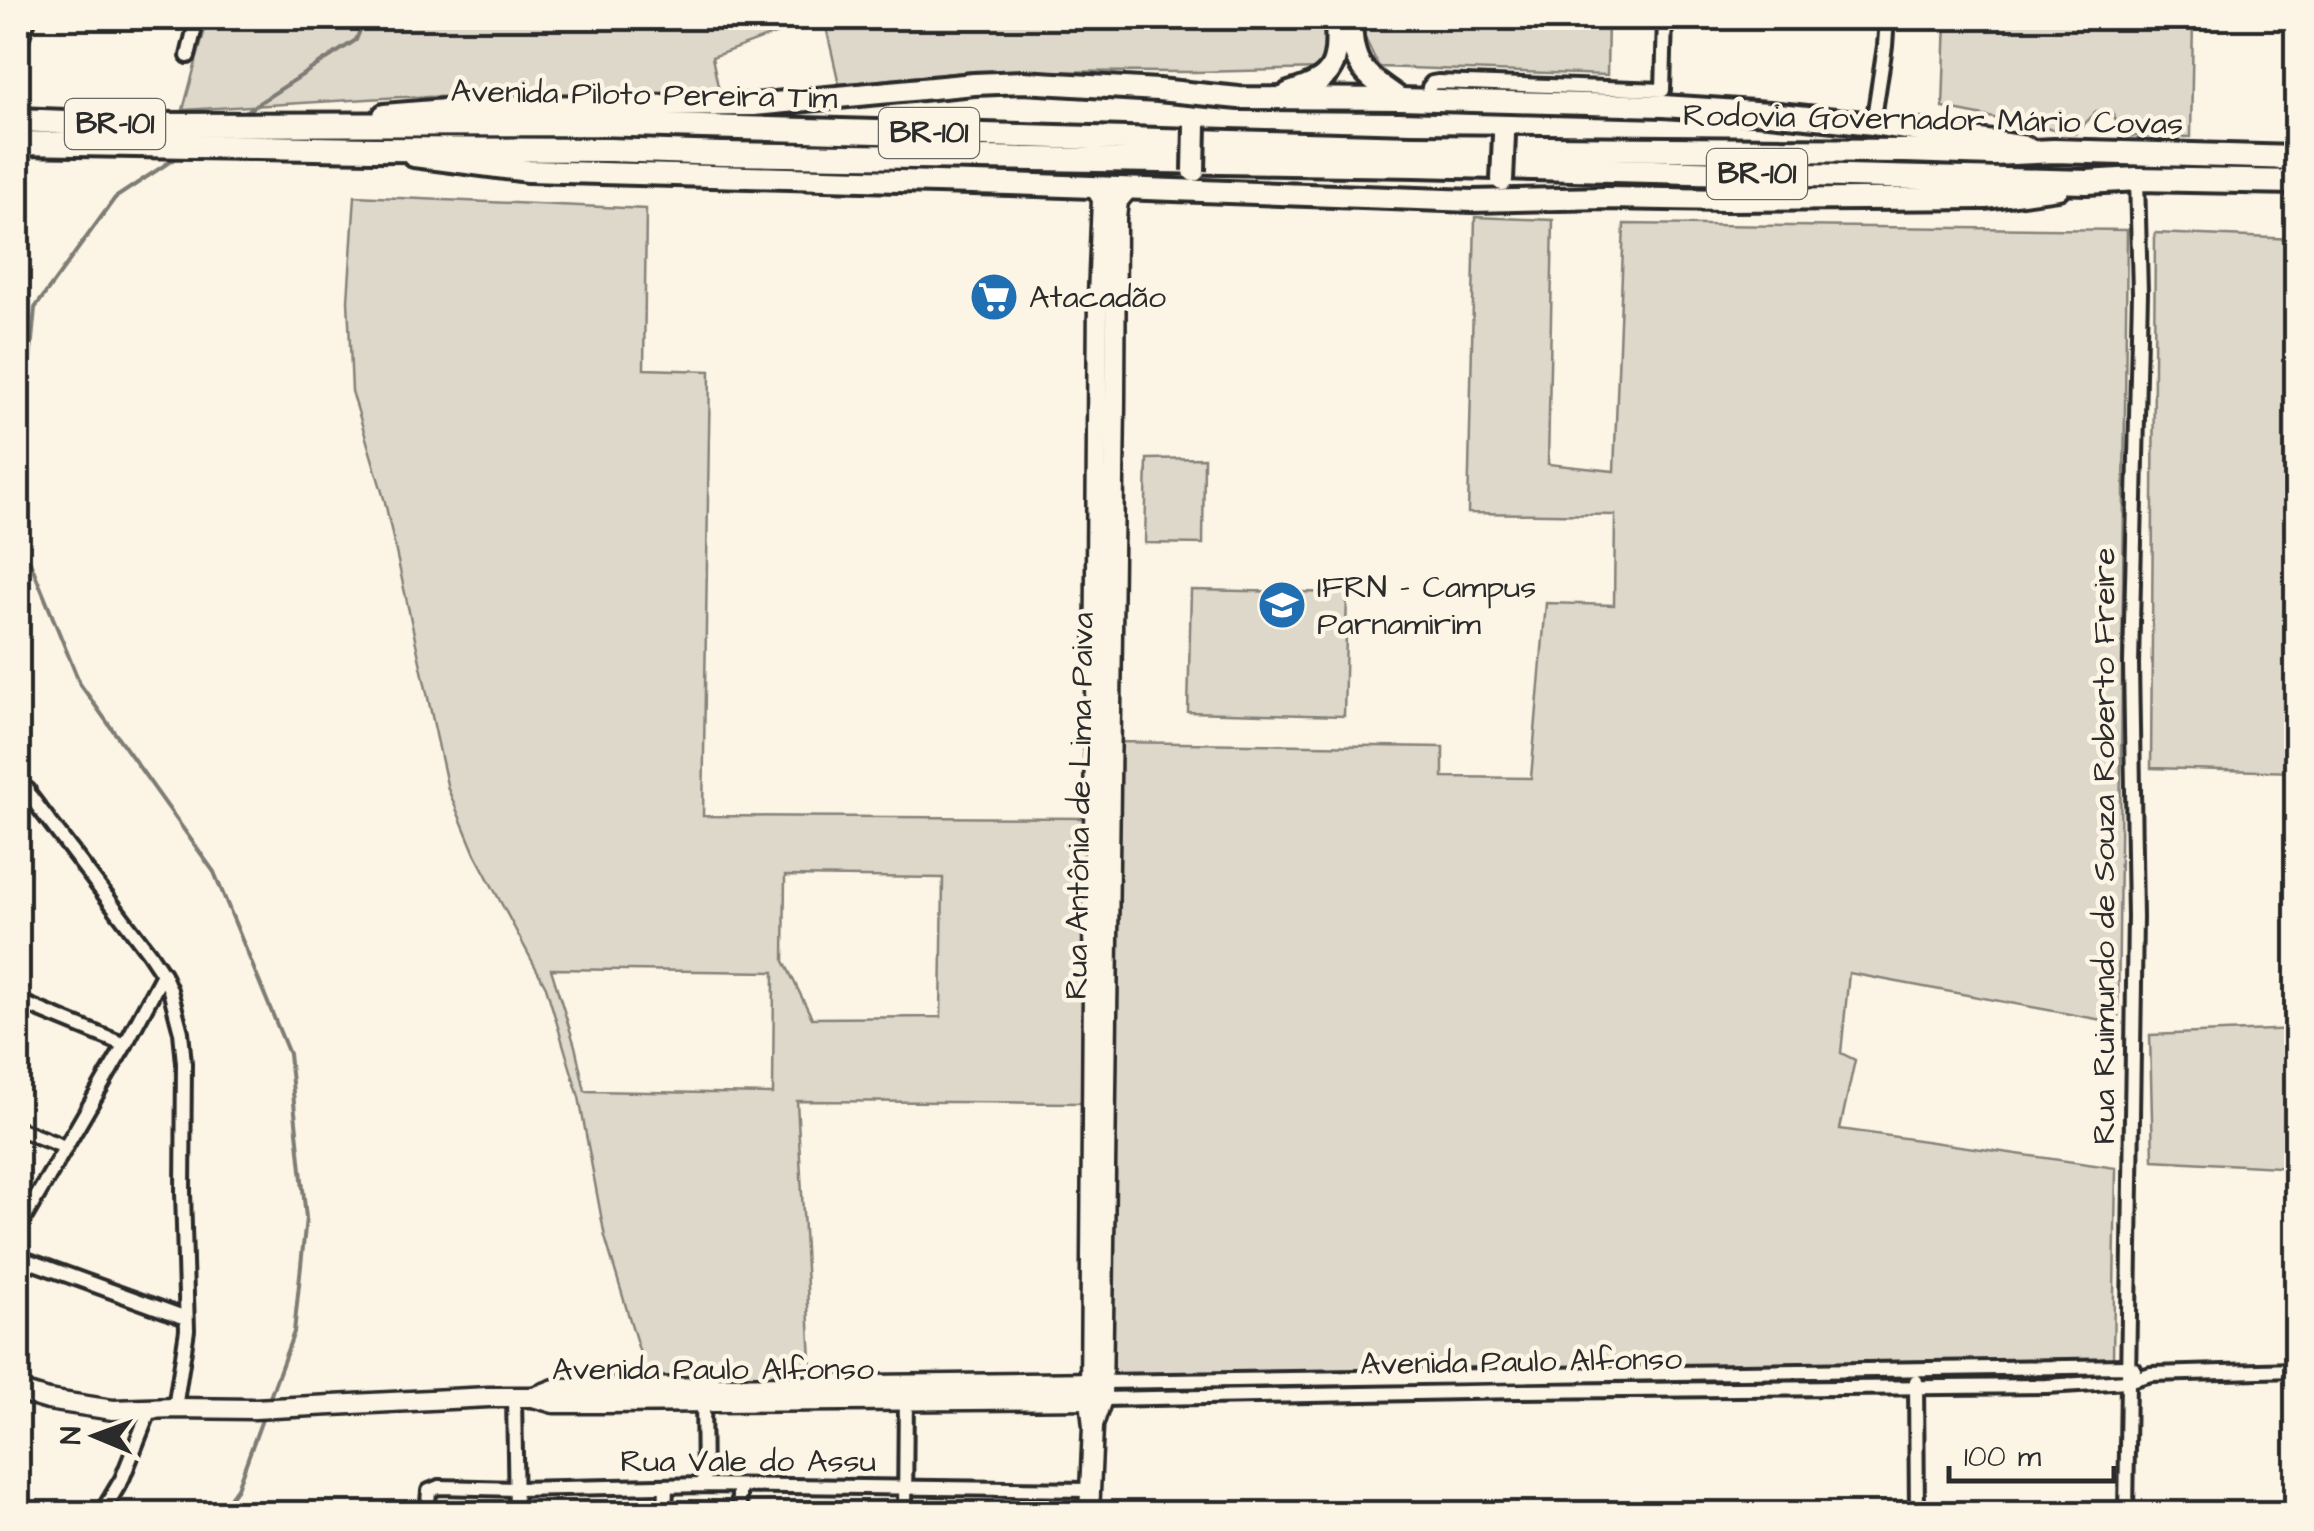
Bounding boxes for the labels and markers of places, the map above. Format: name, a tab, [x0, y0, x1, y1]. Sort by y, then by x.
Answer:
supermarket icon: Atacadão	[968, 271, 1020, 323]
place label: Atacadão	[1029, 275, 1166, 320]
place label: IFRN - Campus Parnamirim	[1317, 565, 1536, 647]
school or university icon: IFRN - Campus Parnamirim	[1256, 579, 1308, 631]

